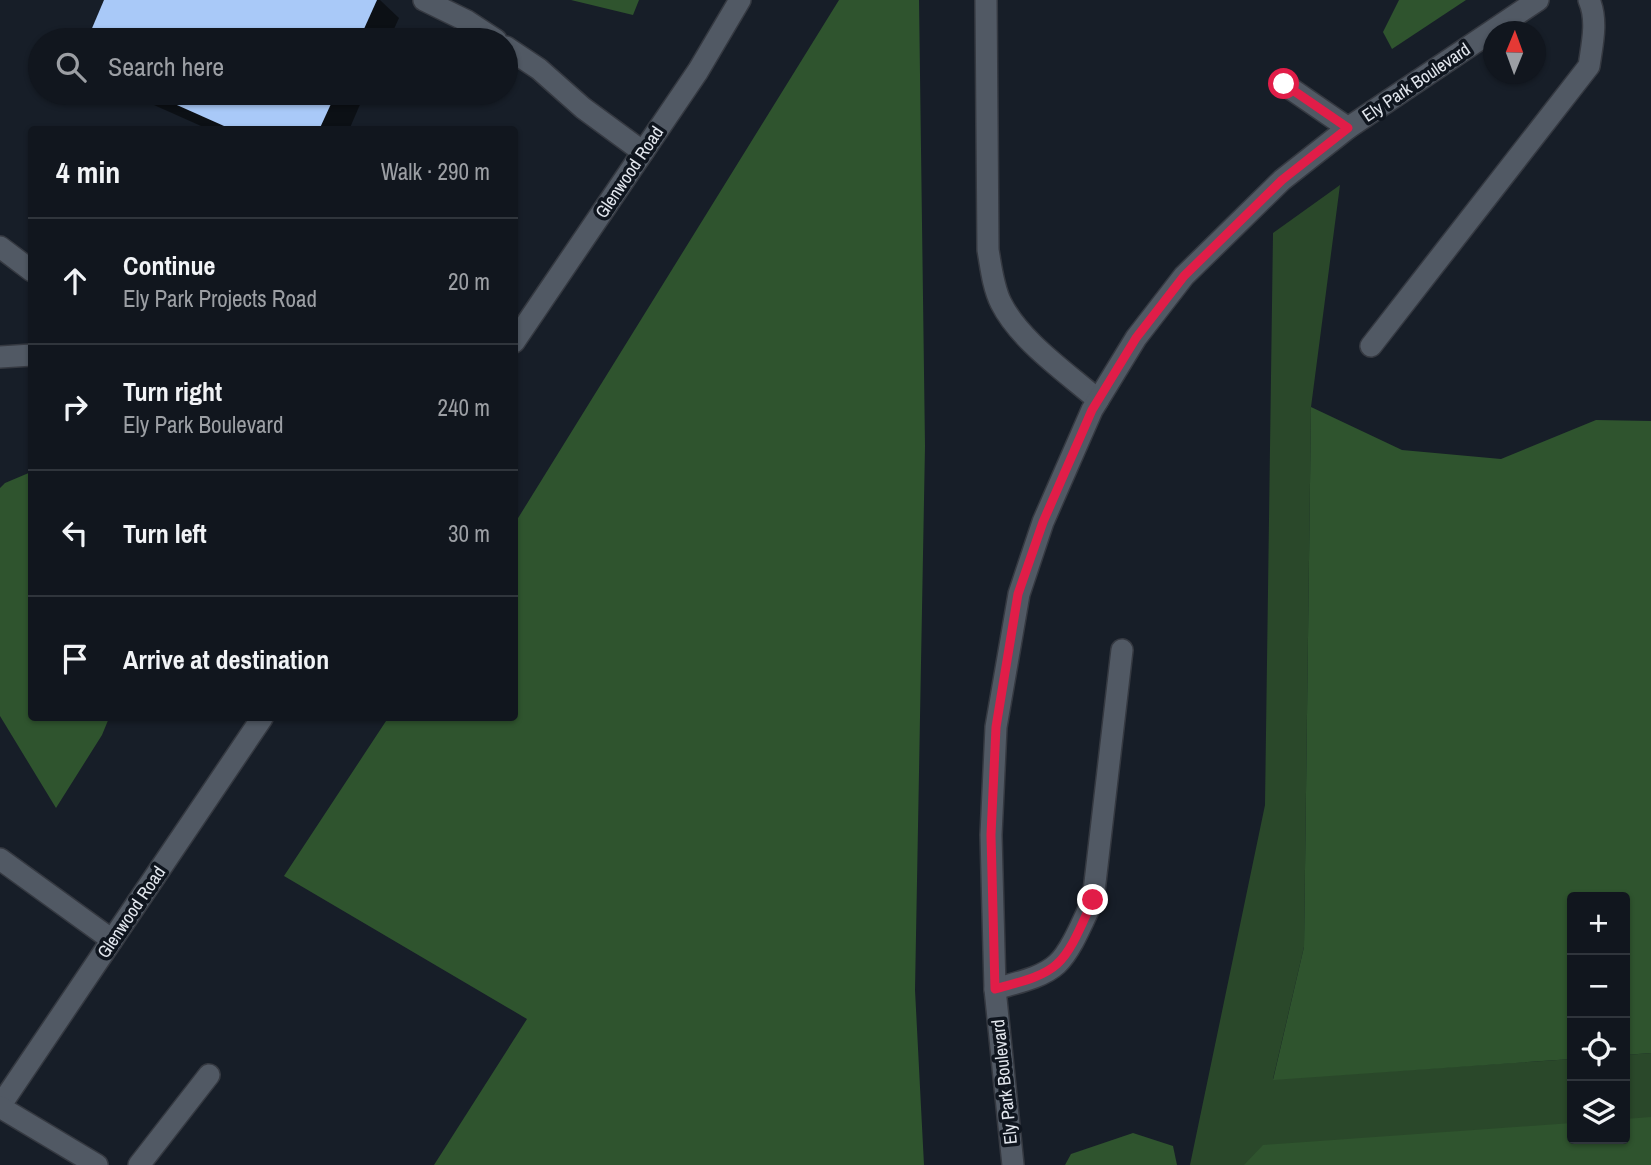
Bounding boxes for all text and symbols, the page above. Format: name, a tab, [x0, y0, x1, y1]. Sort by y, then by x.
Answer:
north arrow	[1483, 21, 1546, 84]
search box	[28, 28, 518, 105]
street label: Ely Park Boulevard	[1357, 37, 1475, 127]
icon: search	[52, 48, 90, 86]
text: Search here	[108, 49, 224, 84]
route start	[1268, 68, 1299, 99]
street label: Glenwood Road	[589, 121, 669, 223]
text: 4 min	[56, 152, 120, 192]
text: Walk · 290 m	[381, 156, 490, 187]
text: Continue	[123, 248, 215, 283]
icon: ahead	[56, 262, 94, 300]
text: 20 m	[448, 266, 490, 297]
text: Ely Park Projects Road	[123, 283, 317, 314]
text: Turn right	[123, 374, 222, 409]
icon: right	[56, 388, 94, 426]
text: 240 m	[438, 392, 490, 423]
text: Ely Park Boulevard	[123, 409, 283, 440]
icon: left	[56, 514, 94, 552]
text: Turn left	[123, 516, 207, 551]
text: 30 m	[448, 518, 490, 549]
icon: arrive	[56, 640, 94, 678]
text: Arrive at destination	[123, 642, 329, 677]
street label: Glenwood Road	[91, 861, 171, 963]
route end	[1077, 884, 1108, 915]
map controls	[1567, 892, 1630, 1144]
button: +	[1567, 892, 1630, 955]
button: −	[1567, 955, 1630, 1018]
street label: Ely Park Boulevard	[985, 1018, 1023, 1146]
button: locate	[1567, 1018, 1630, 1081]
button: layers	[1567, 1081, 1630, 1144]

